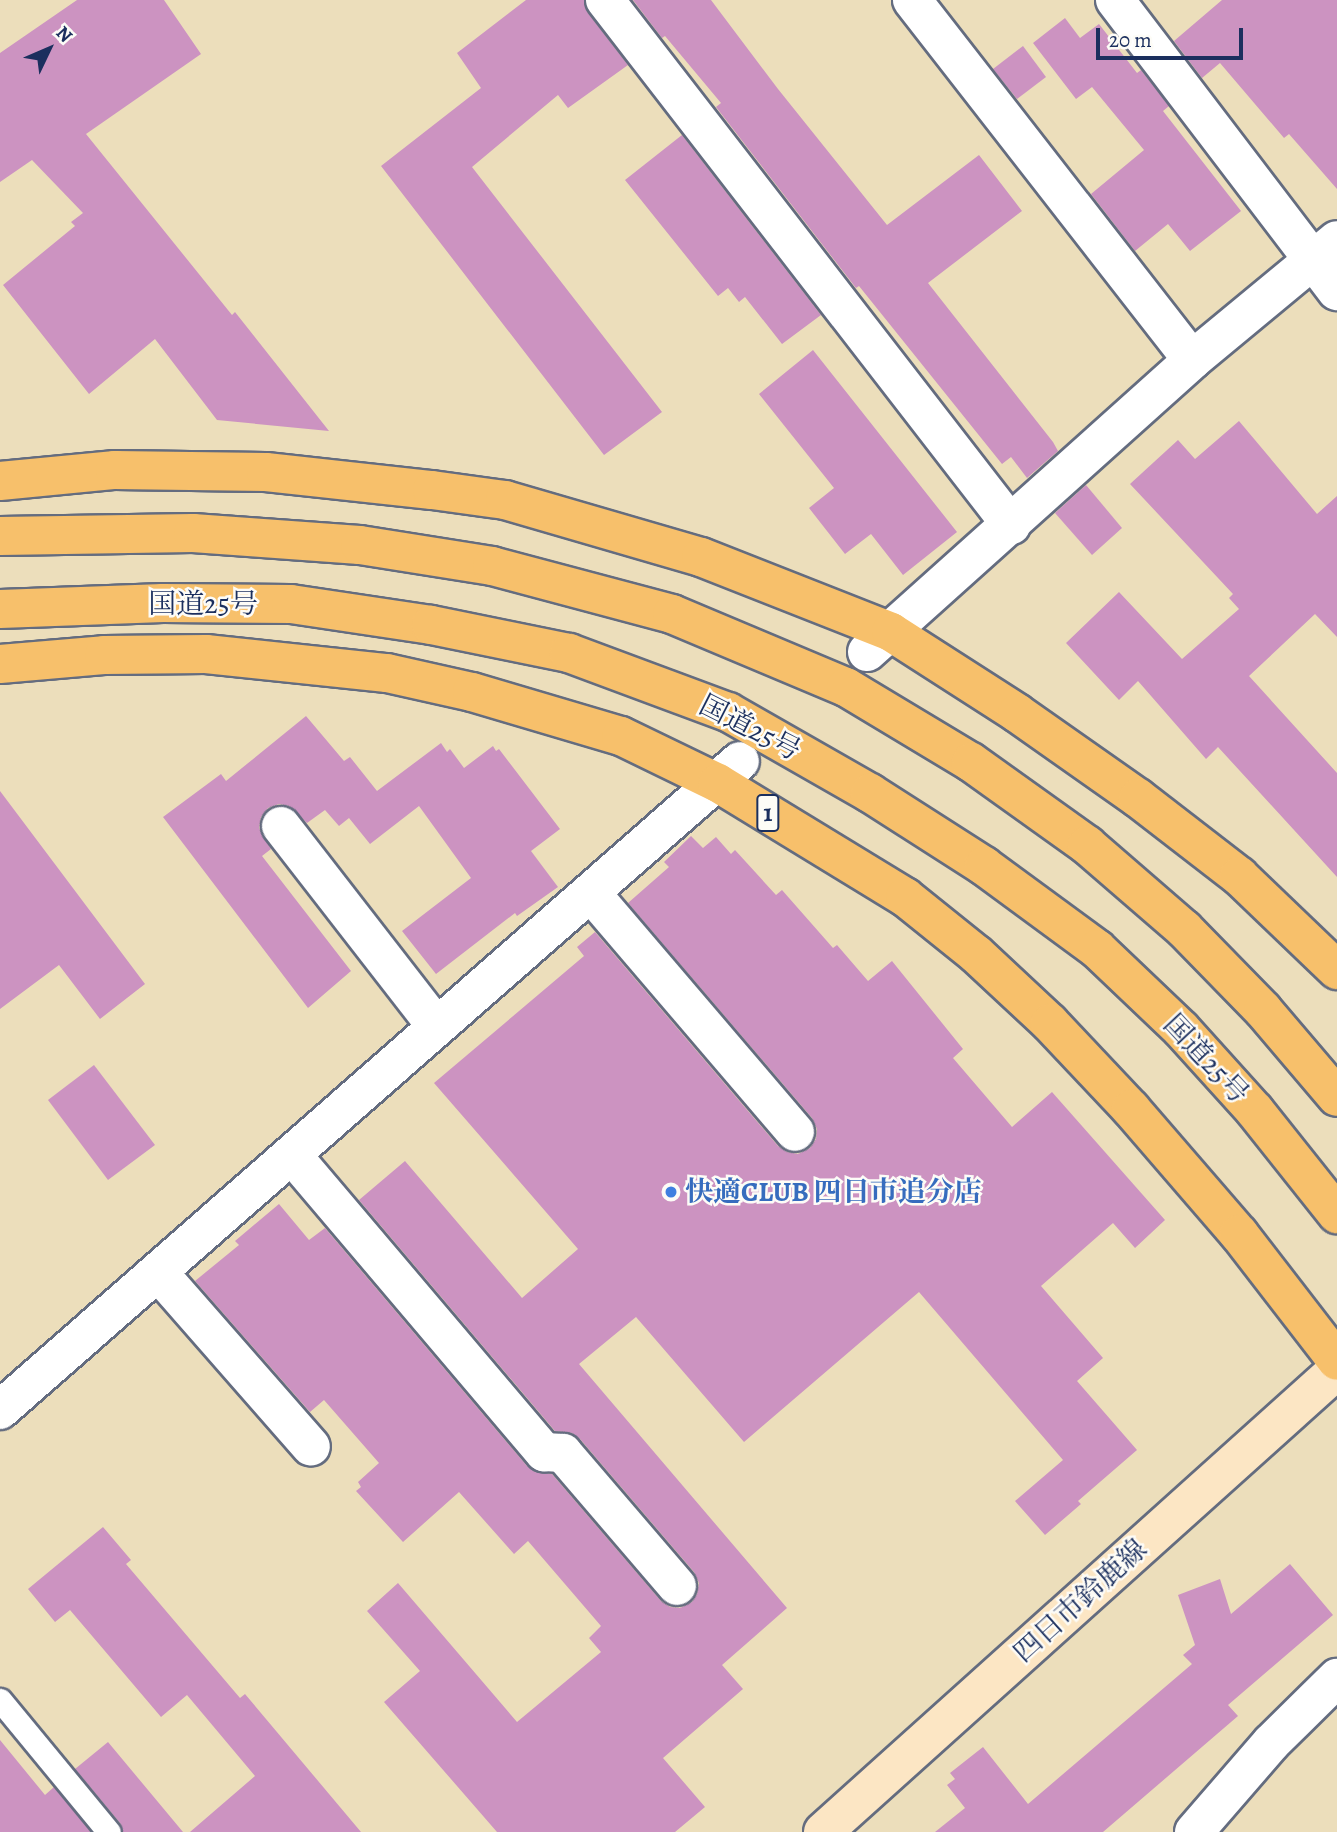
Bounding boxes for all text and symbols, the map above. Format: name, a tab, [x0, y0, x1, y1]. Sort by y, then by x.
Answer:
north arrow	[14, 14, 84, 84]
scale bar	[1099, 14, 1246, 58]
text: N	[50, 20, 78, 48]
text: 20 m	[1109, 26, 1152, 54]
street label: 国道25号	[148, 587, 258, 621]
street label: 国道25号	[694, 688, 806, 768]
road number: 1	[756, 790, 780, 835]
street label: 国道25号	[1156, 1008, 1256, 1110]
place label: 快適CLUB 四日市追分店	[685, 1175, 982, 1209]
marker: 快適CLUB 四日市追分店	[663, 1184, 679, 1200]
street label: 四日市鈴鹿線	[1006, 1532, 1154, 1670]

